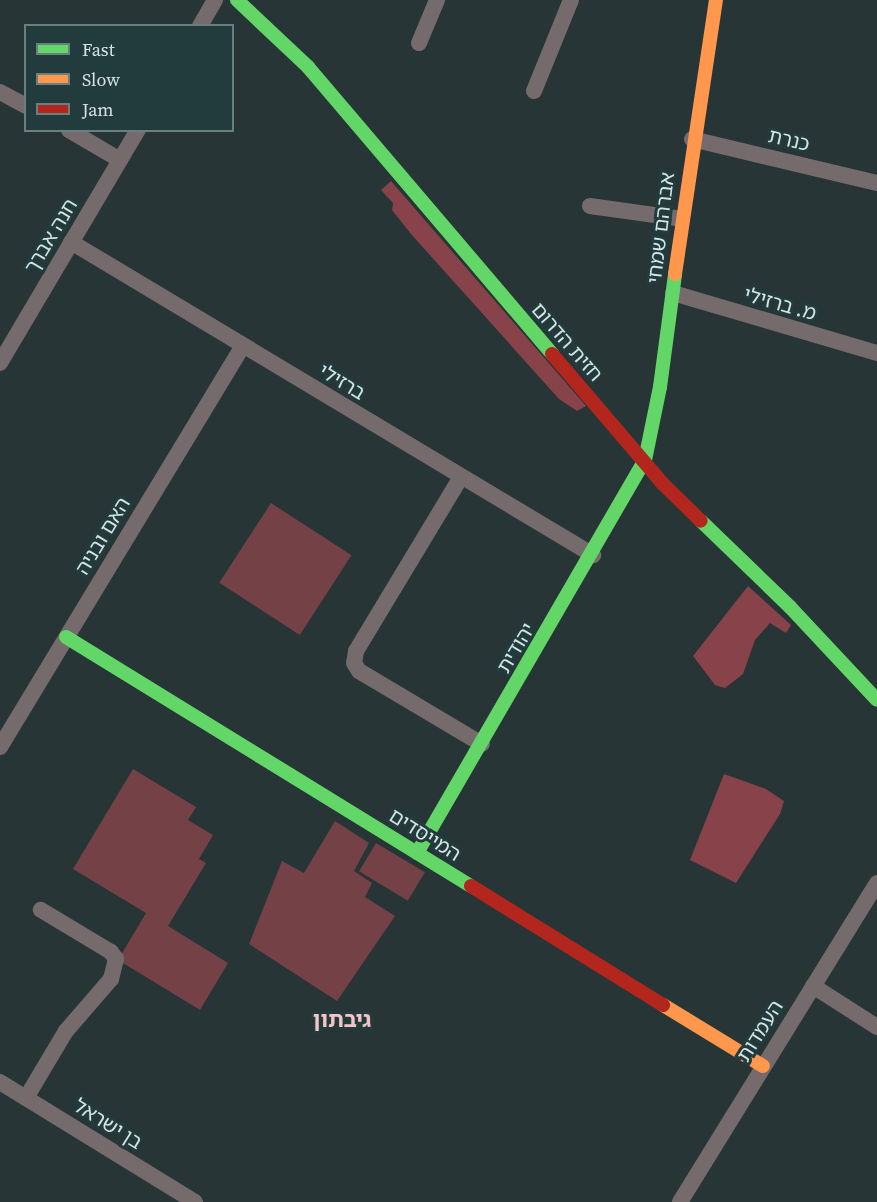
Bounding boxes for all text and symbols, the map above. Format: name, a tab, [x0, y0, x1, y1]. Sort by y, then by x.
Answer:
legend	[24, 24, 234, 132]
text: Fast	[82, 37, 115, 62]
text: Slow	[82, 67, 120, 92]
text: Jam	[82, 97, 114, 122]
street label: כנרת	[766, 124, 812, 156]
street label: אברהם שמחי	[642, 171, 680, 285]
street label: חנה אברך	[19, 194, 83, 278]
street label: מ. ברזילי	[741, 282, 819, 326]
street label: חזית הדרום	[526, 298, 608, 386]
street label: ברזילי	[314, 359, 370, 405]
street label: האם ובניה	[71, 493, 135, 579]
street label: יהודית	[492, 619, 540, 677]
street label: המייסדים	[385, 804, 465, 866]
street label: העמדות	[732, 996, 788, 1066]
district label: גיבתון	[313, 1007, 371, 1033]
street label: בן ישראל	[69, 1094, 147, 1154]

